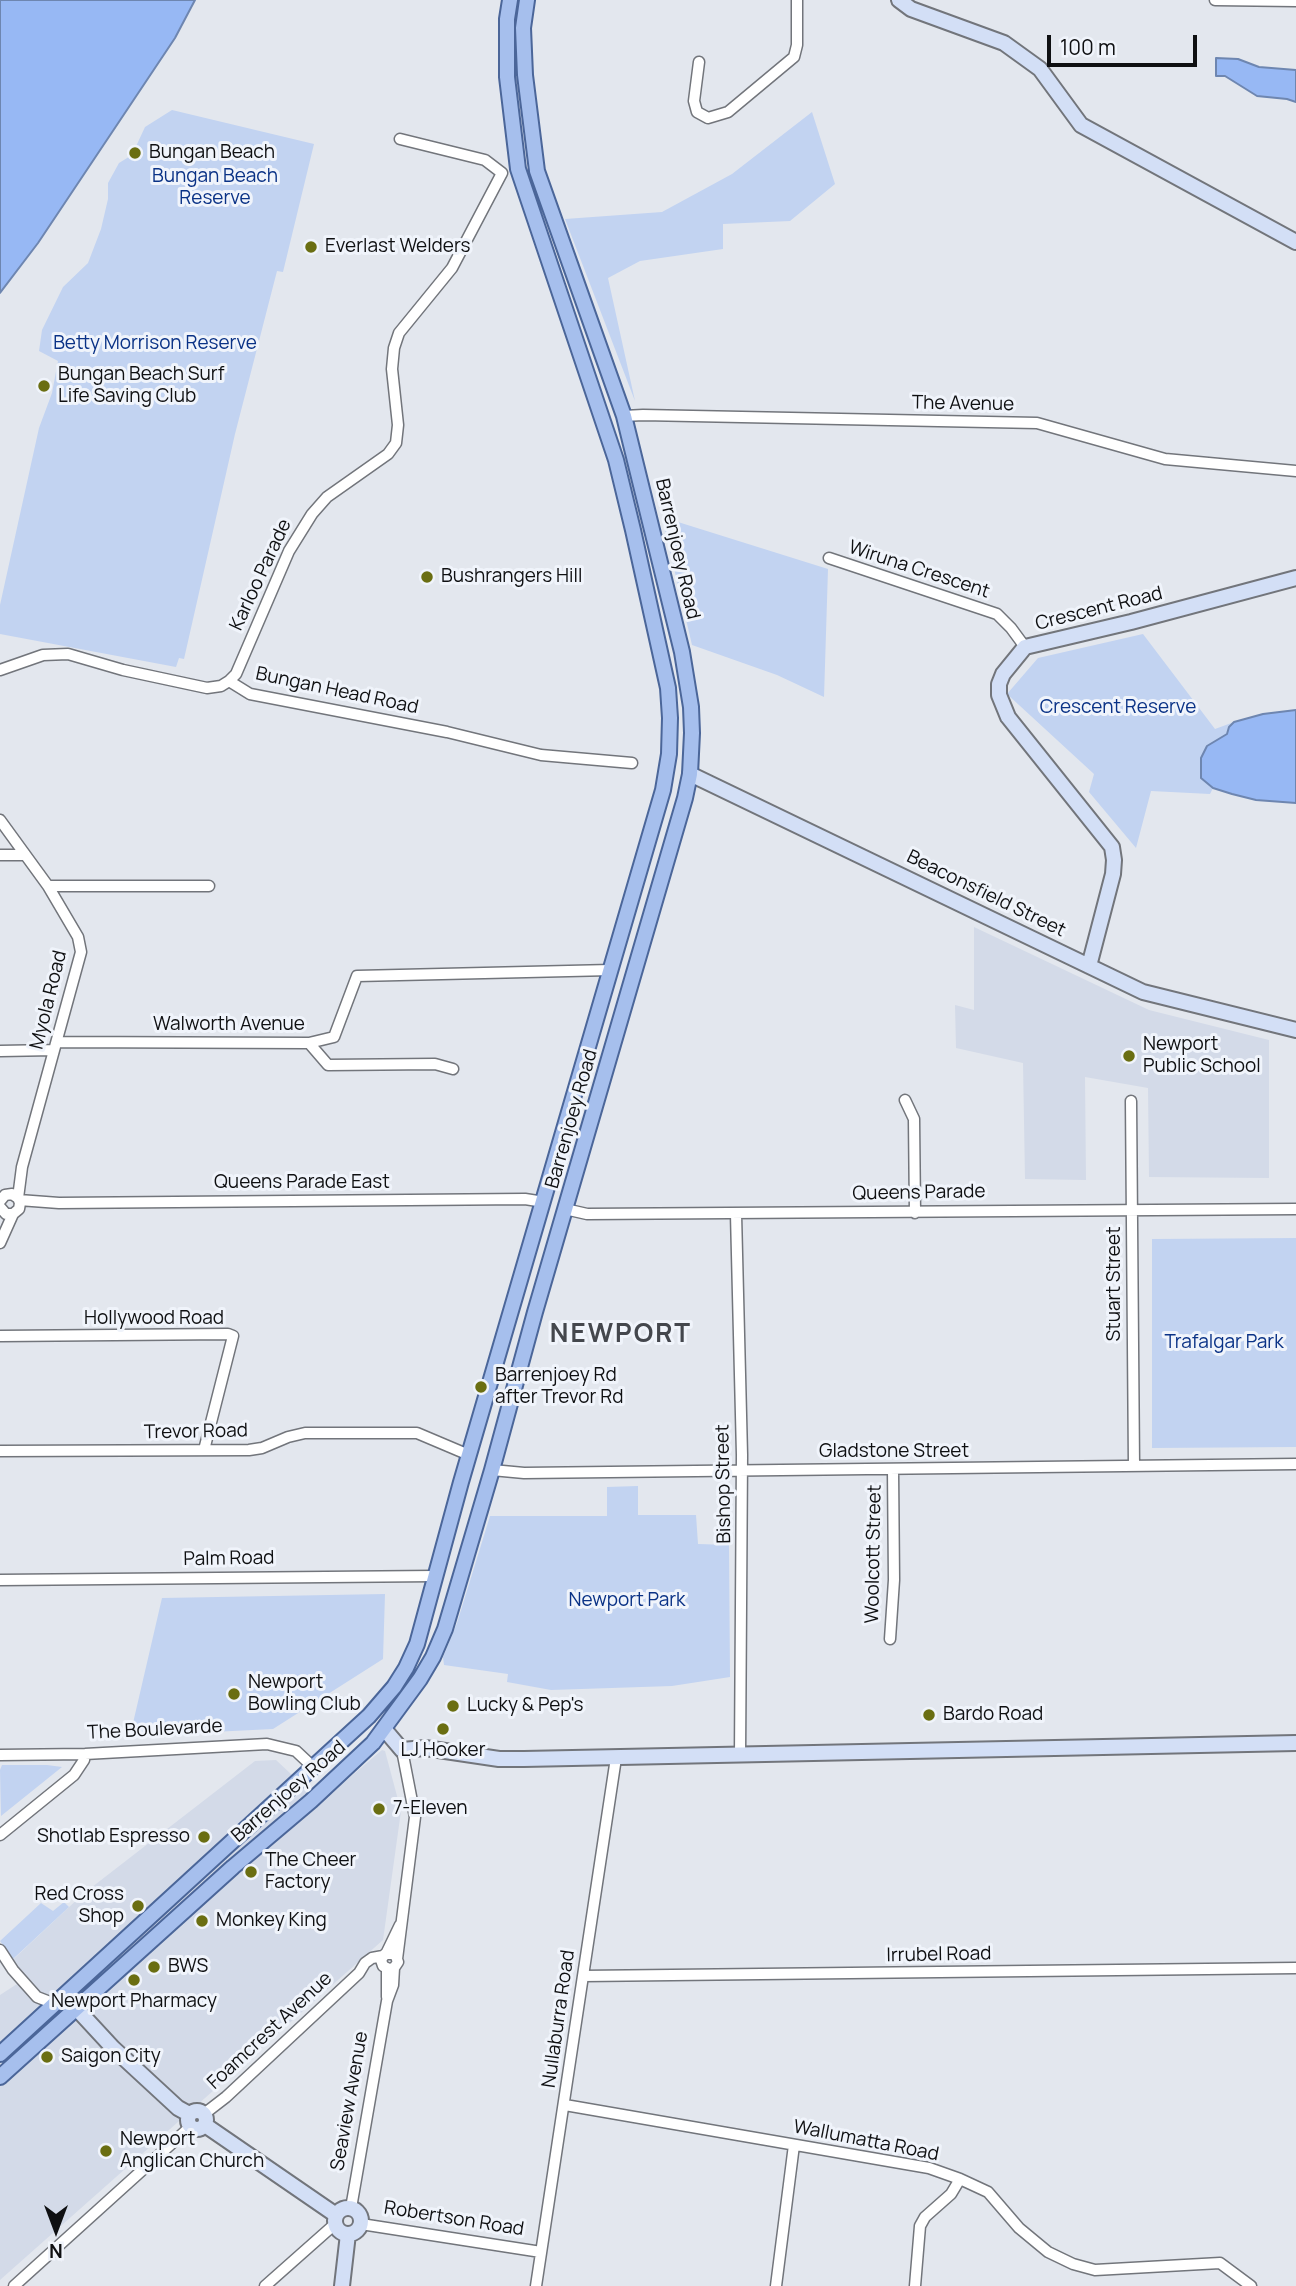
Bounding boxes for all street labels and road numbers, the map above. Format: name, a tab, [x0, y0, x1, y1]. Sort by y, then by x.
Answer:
street label: The Avenue	[912, 392, 1014, 416]
street label: Barrenjoey Road	[650, 476, 704, 622]
street label: Karloo Parade	[225, 516, 297, 634]
street label: Wiruna Crescent	[846, 536, 992, 604]
street label: Crescent Road	[1033, 582, 1165, 636]
street label: Bungan Head Road	[254, 663, 420, 719]
street label: Beaconsfield Street	[903, 846, 1069, 942]
street label: Myola Road	[26, 948, 72, 1052]
street label: Walworth Avenue	[153, 1014, 305, 1036]
street label: Barrenjoey Road	[541, 1047, 603, 1191]
street label: Queens Parade East	[214, 1172, 390, 1194]
street label: Queens Parade	[852, 1180, 986, 1206]
street label: Stuart Street	[1104, 1226, 1126, 1342]
street label: Hollywood Road	[84, 1308, 224, 1330]
street label: Trevor Road	[144, 1420, 248, 1444]
street label: Bishop Street	[712, 1424, 736, 1544]
street label: Gladstone Street	[819, 1441, 969, 1463]
street label: Woolcott Street	[861, 1484, 887, 1624]
street label: Palm Road	[183, 1547, 275, 1571]
street label: The Boulevarde	[87, 1715, 223, 1745]
street label: Barrenjoey Road	[227, 1736, 351, 1848]
street label: Irrubel Road	[886, 1943, 992, 1967]
street label: Nullaburra Road	[538, 1949, 580, 2089]
street label: Foamcrest Avenue	[203, 1967, 337, 2095]
street label: Seaview Avenue	[327, 2030, 373, 2172]
street label: Wallumatta Road	[791, 2116, 941, 2166]
street label: Robertson Road	[382, 2197, 526, 2241]

